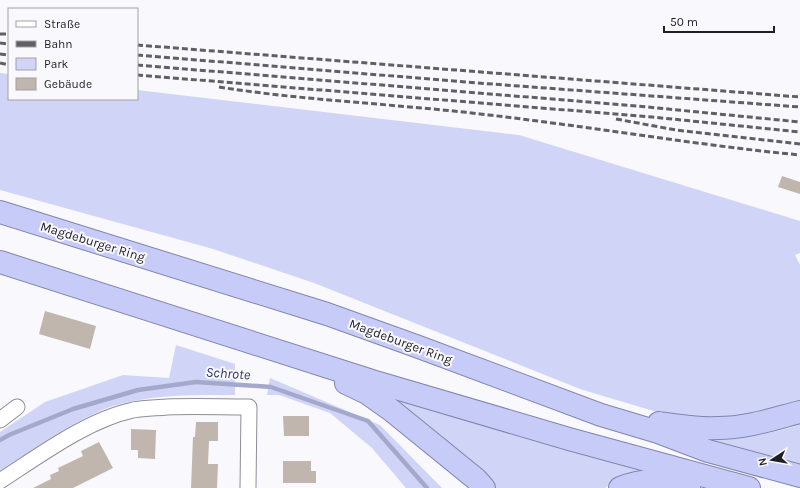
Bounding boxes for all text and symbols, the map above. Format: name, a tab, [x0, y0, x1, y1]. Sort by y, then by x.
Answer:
legend	[8, 8, 138, 100]
scale bar	[664, 8, 774, 34]
text: 50 m	[670, 15, 698, 29]
text: Straße	[44, 17, 80, 31]
text: Bahn	[44, 37, 73, 51]
text: Park	[44, 57, 69, 71]
text: Gebäude	[44, 77, 92, 91]
street label: Magdeburger Ring	[39, 218, 148, 265]
street label: Magdeburger Ring	[347, 316, 455, 367]
water label: Schrote	[205, 363, 251, 384]
north arrow	[752, 440, 792, 480]
text: N	[756, 457, 770, 467]

